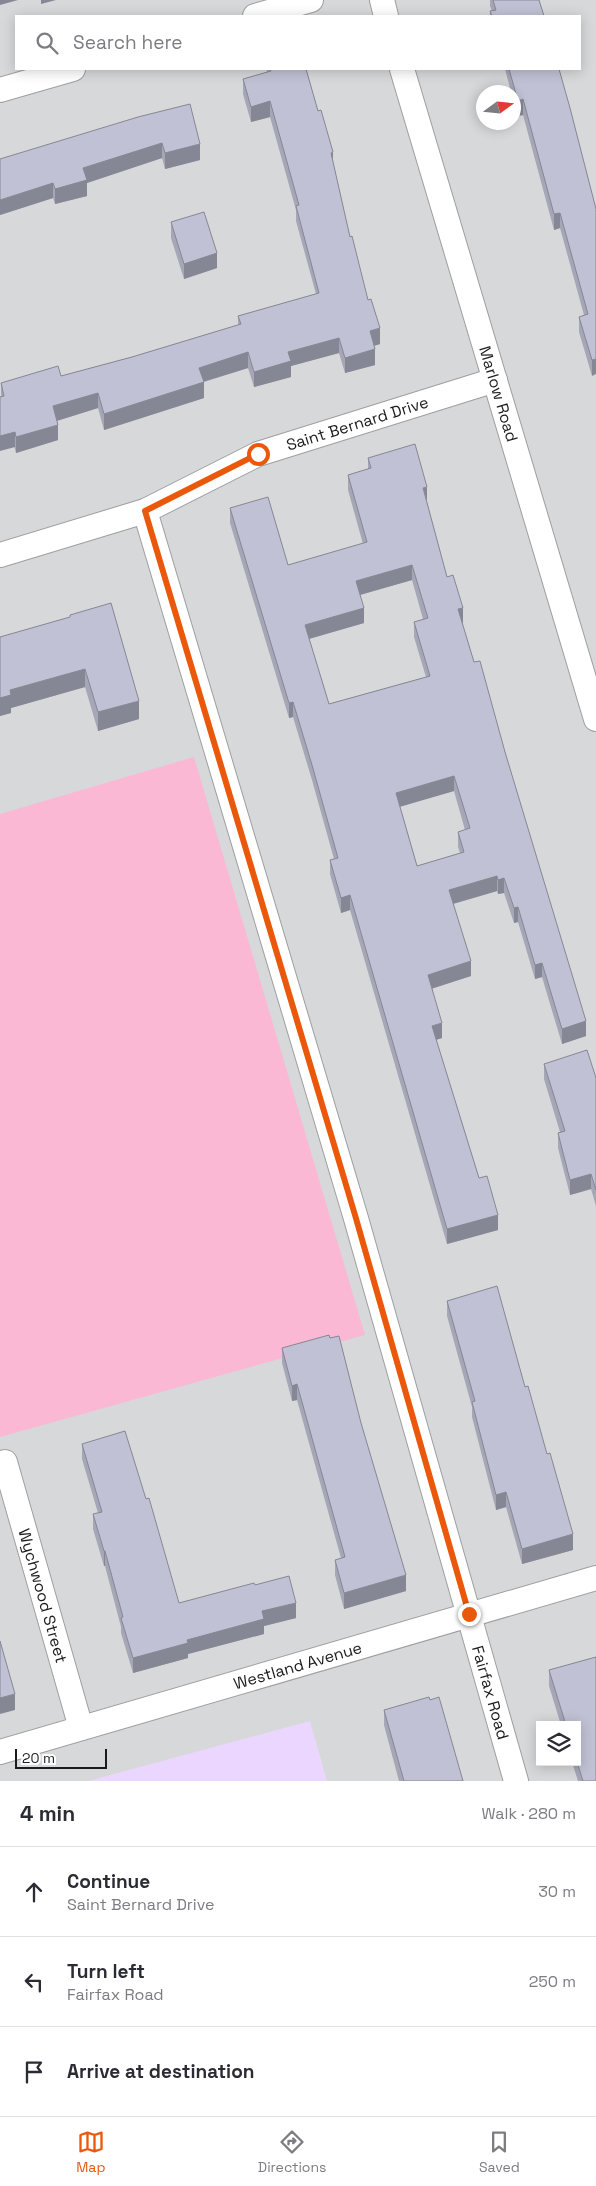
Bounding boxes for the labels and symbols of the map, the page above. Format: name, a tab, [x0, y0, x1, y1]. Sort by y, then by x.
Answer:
north arrow	[476, 85, 521, 130]
street label: Marlow Road	[475, 343, 523, 444]
street label: Saint Bernard Drive	[284, 391, 431, 455]
route start	[247, 443, 270, 466]
street label: Wychwood Street	[14, 1526, 72, 1665]
route end	[458, 1603, 481, 1626]
street label: Westland Avenue	[231, 1636, 364, 1694]
street label: Fairfax Road	[467, 1643, 514, 1742]
scale bar	[15, 1746, 108, 1769]

